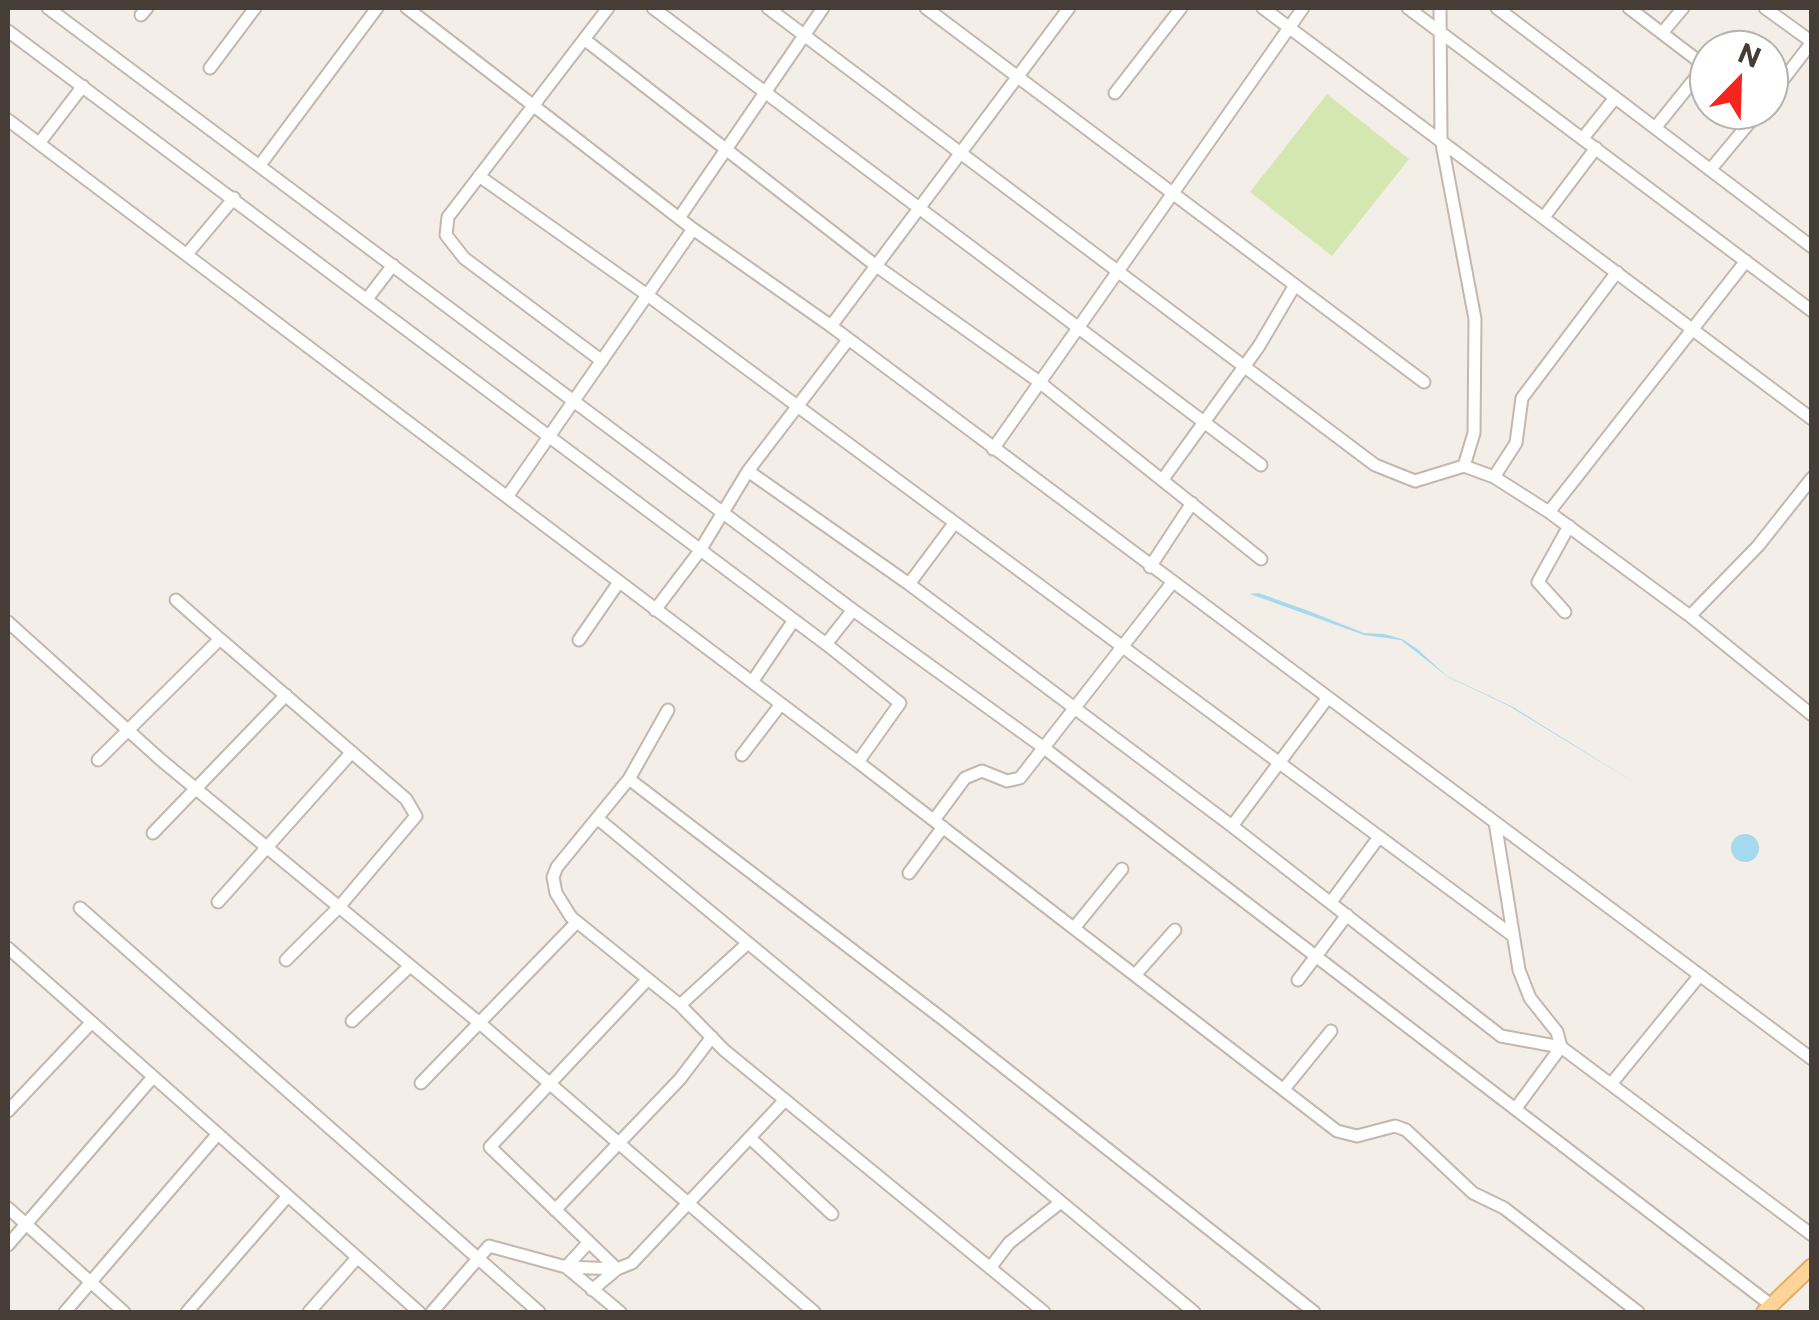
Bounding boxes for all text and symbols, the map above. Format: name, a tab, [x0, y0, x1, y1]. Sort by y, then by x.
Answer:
north arrow	[1689, 30, 1789, 130]
text: N	[1734, 34, 1766, 74]

